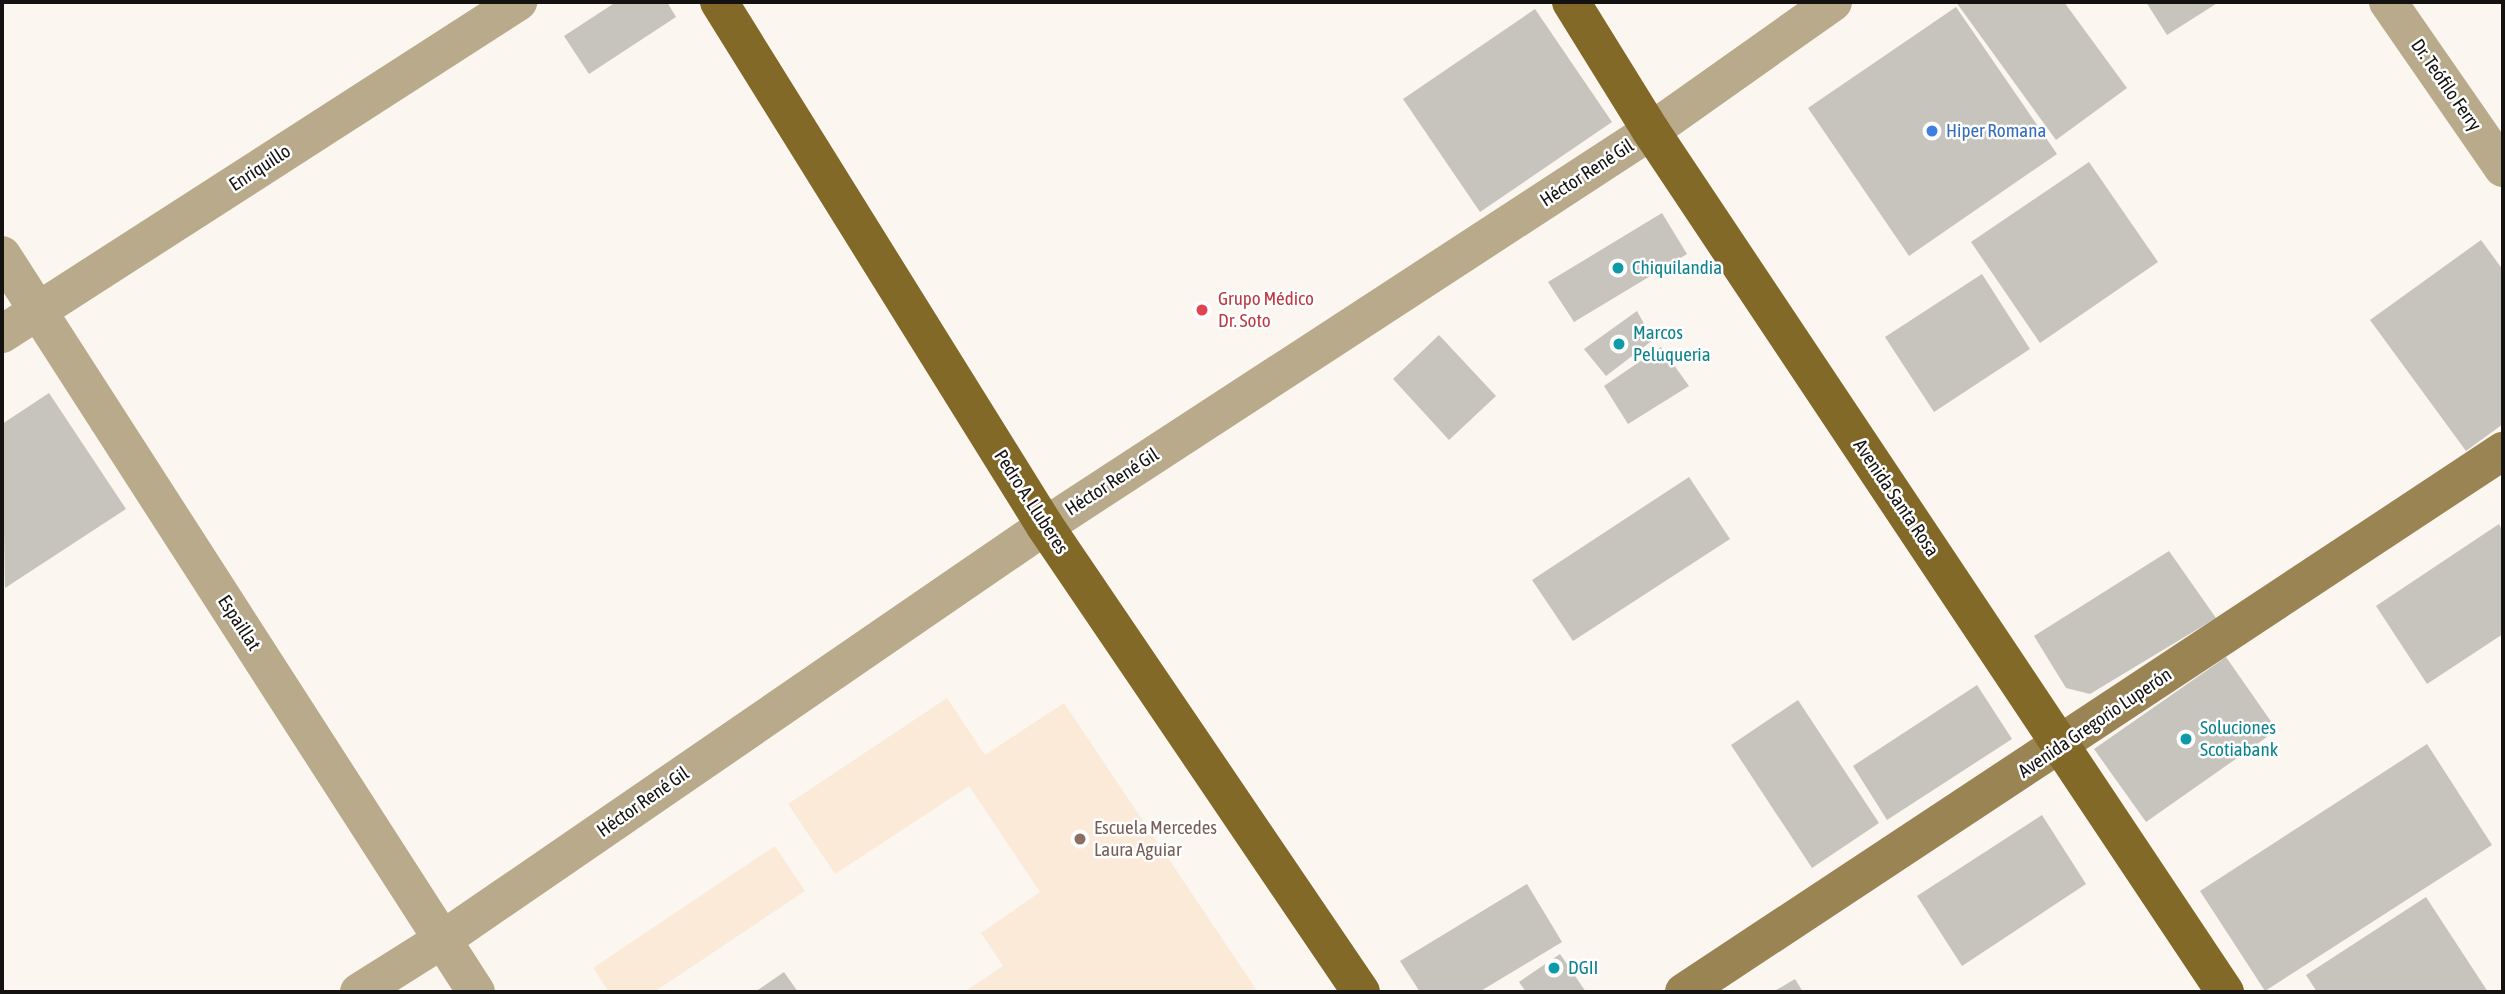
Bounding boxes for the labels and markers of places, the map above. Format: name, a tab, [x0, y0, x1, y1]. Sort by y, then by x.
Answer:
place label: Hiper Romana	[1946, 120, 2046, 142]
marker: Hiper Romana	[1924, 123, 1940, 139]
place label: Chiquilandia	[1632, 257, 1722, 279]
marker: Chiquilandia	[1610, 260, 1626, 276]
place label: Grupo Médico Dr. Soto	[1218, 288, 1314, 332]
marker: Grupo Médico Dr. Soto	[1192, 300, 1212, 320]
place label: Marcos Peluqueria	[1633, 322, 1711, 366]
marker: Marcos Peluqueria	[1611, 336, 1627, 352]
place label: Soluciones Scotiabank	[2200, 717, 2278, 761]
marker: Soluciones Scotiabank	[2178, 731, 2194, 747]
place label: Escuela Mercedes Laura Aguiar	[1094, 817, 1217, 861]
marker: Escuela Mercedes Laura Aguiar	[1072, 831, 1088, 847]
place label: DGII	[1568, 957, 1598, 979]
marker: DGII	[1546, 960, 1562, 976]

